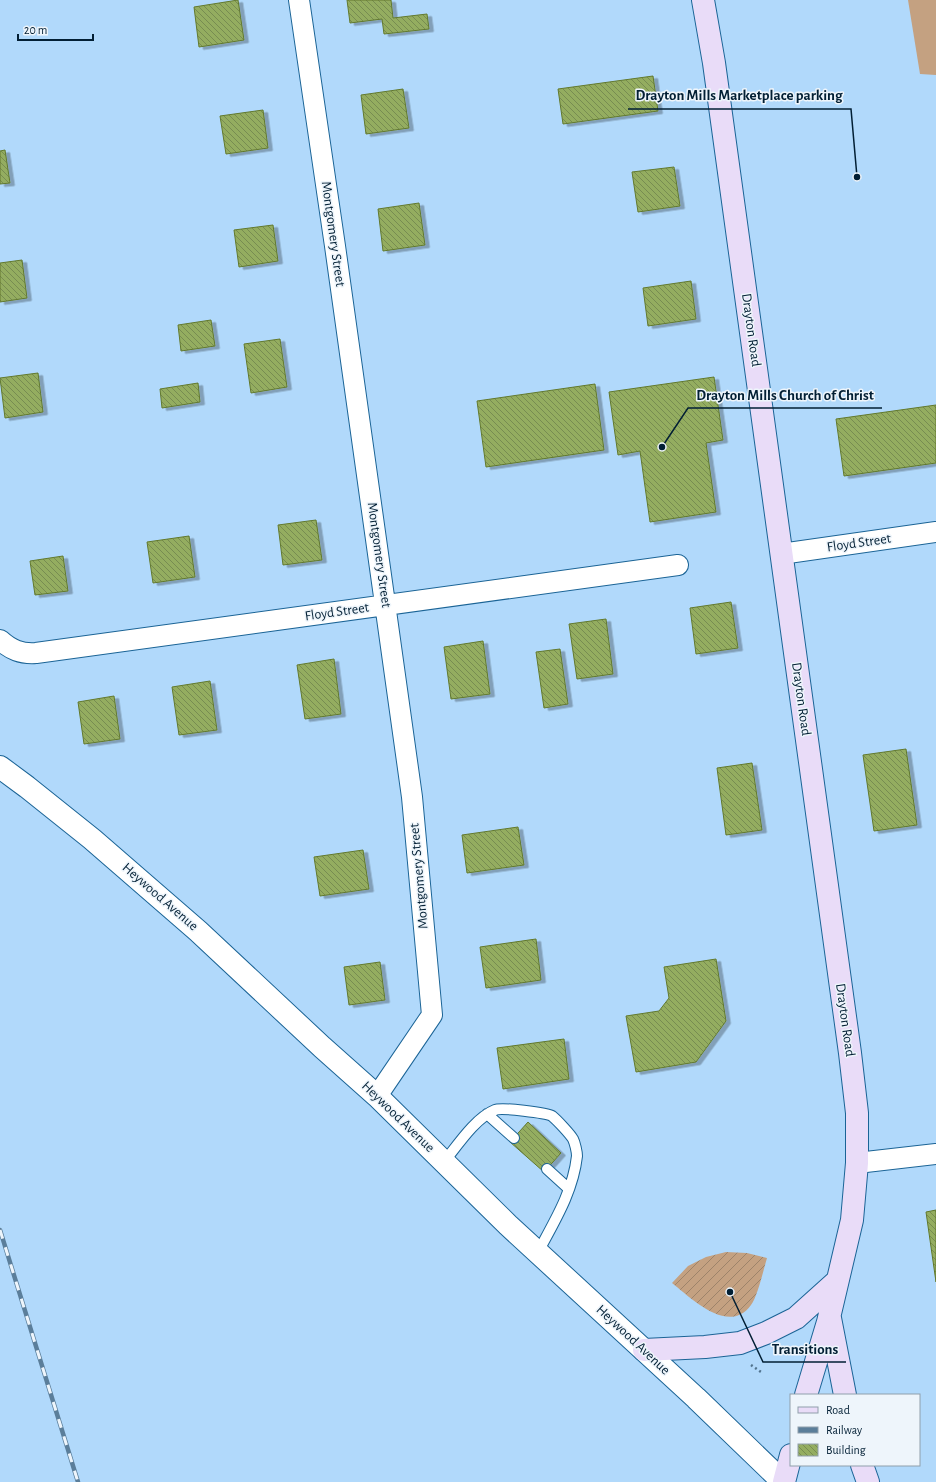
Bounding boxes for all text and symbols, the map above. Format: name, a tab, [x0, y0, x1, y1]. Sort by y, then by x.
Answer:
scale bar	[18, 16, 93, 42]
text: 20 m	[24, 24, 47, 36]
callout: Drayton Mills Marketplace parking	[628, 82, 851, 109]
text: Drayton Mills Marketplace parking	[635, 88, 843, 103]
street label: Montgomery Street	[319, 181, 347, 288]
street label: Drayton Road	[739, 292, 763, 368]
callout: Drayton Mills Church of Christ	[688, 381, 882, 408]
text: Drayton Mills Church of Christ	[696, 388, 874, 403]
street label: Montgomery Street	[365, 502, 393, 609]
street label: Floyd Street	[826, 532, 892, 554]
street label: Floyd Street	[304, 601, 370, 623]
street label: Drayton Road	[789, 661, 813, 737]
street label: Montgomery Street	[407, 822, 431, 929]
street label: Heywood Avenue	[120, 861, 200, 933]
street label: Drayton Road	[833, 982, 857, 1058]
street label: Heywood Avenue	[359, 1079, 437, 1155]
street label: Heywood Avenue	[593, 1302, 673, 1378]
callout: Transitions	[763, 1335, 846, 1362]
text: Transitions	[772, 1342, 838, 1357]
legend	[790, 1394, 920, 1466]
text: Road	[826, 1404, 850, 1416]
text: Railway	[826, 1424, 862, 1437]
text: Building	[826, 1444, 866, 1456]

